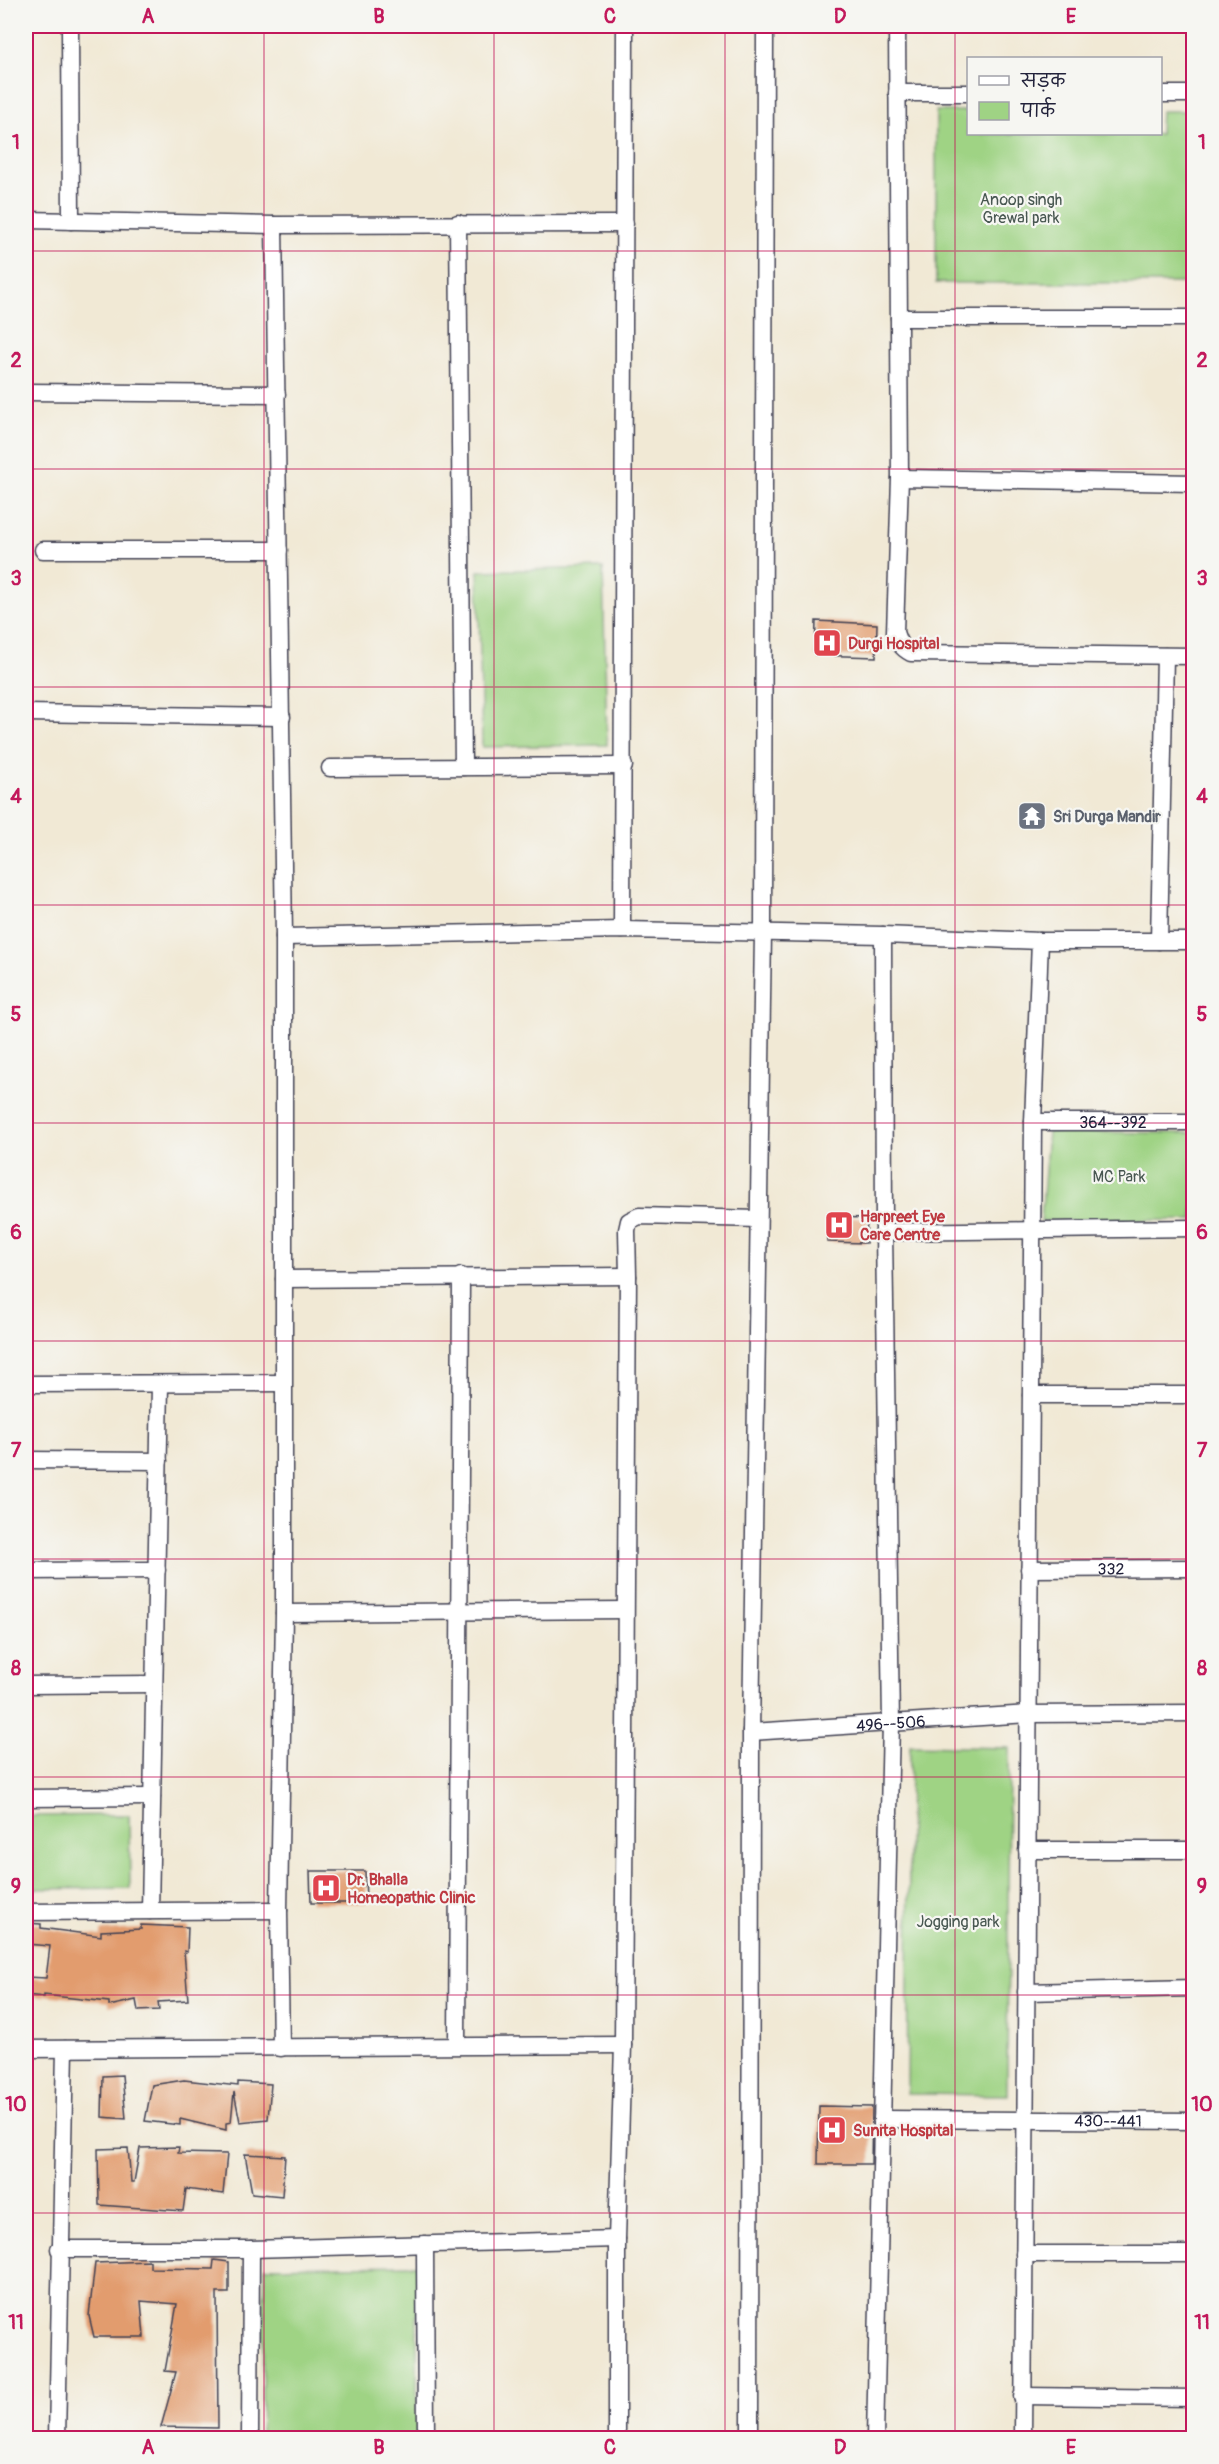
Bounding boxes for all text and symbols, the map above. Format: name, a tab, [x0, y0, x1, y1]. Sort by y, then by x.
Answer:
text: A	[142, 4, 155, 29]
text: B	[373, 4, 385, 29]
text: C	[604, 4, 616, 29]
text: D	[834, 4, 847, 29]
text: E	[1066, 4, 1077, 29]
legend	[967, 57, 1162, 135]
text: सड़क	[1020, 70, 1066, 93]
text: पार्क	[1020, 97, 1056, 123]
text: 1	[12, 130, 20, 155]
text: 1	[1198, 130, 1206, 155]
park label: Anoop singh Grewal park	[980, 190, 1062, 228]
text: 2	[10, 348, 22, 373]
text: 2	[1196, 348, 1208, 373]
text: 3	[10, 566, 22, 591]
text: 3	[1196, 566, 1208, 591]
hospital icon: Durgi Hospital	[811, 627, 843, 659]
place label: Durgi Hospital	[848, 634, 940, 654]
text: 4	[10, 784, 22, 809]
text: 4	[1196, 784, 1208, 809]
temple icon: Sri Durga Mandir	[1016, 800, 1048, 832]
place label: Sri Durga Mandir	[1053, 807, 1161, 827]
text: 5	[11, 1002, 22, 1027]
text: 5	[1197, 1002, 1208, 1027]
street label: 364--392	[1079, 1113, 1147, 1133]
park label: MC Park	[1093, 1167, 1146, 1187]
place label: Harpreet Eye Care Centre	[860, 1207, 946, 1245]
hospital icon: Harpreet Eye Care Centre	[823, 1209, 855, 1241]
text: 6	[10, 1220, 22, 1245]
text: 6	[1196, 1220, 1208, 1245]
text: 7	[11, 1438, 22, 1463]
text: 7	[1197, 1438, 1208, 1463]
street label: 332	[1098, 1559, 1125, 1580]
text: 8	[11, 1656, 21, 1681]
text: 8	[1197, 1656, 1207, 1681]
street label: 496--506	[855, 1712, 926, 1736]
place label: Dr. Bhalla Homeopathic Clinic	[347, 1870, 476, 1908]
hospital icon: Dr. Bhalla Homeopathic Clinic	[310, 1872, 342, 1904]
text: 9	[11, 1874, 21, 1899]
text: 9	[1197, 1874, 1207, 1899]
park label: Jogging park	[917, 1912, 1000, 1932]
text: 10	[5, 2092, 27, 2117]
text: 10	[1191, 2092, 1213, 2117]
street label: 430--441	[1074, 2111, 1142, 2132]
hospital icon: Sunita Hospital	[816, 2114, 848, 2146]
place label: Sunita Hospital	[853, 2121, 954, 2141]
text: 11	[8, 2310, 24, 2335]
text: 11	[1194, 2310, 1210, 2335]
text: A	[142, 2435, 155, 2460]
text: B	[373, 2435, 385, 2460]
text: C	[604, 2435, 616, 2460]
text: D	[834, 2435, 847, 2460]
text: E	[1066, 2435, 1077, 2460]

